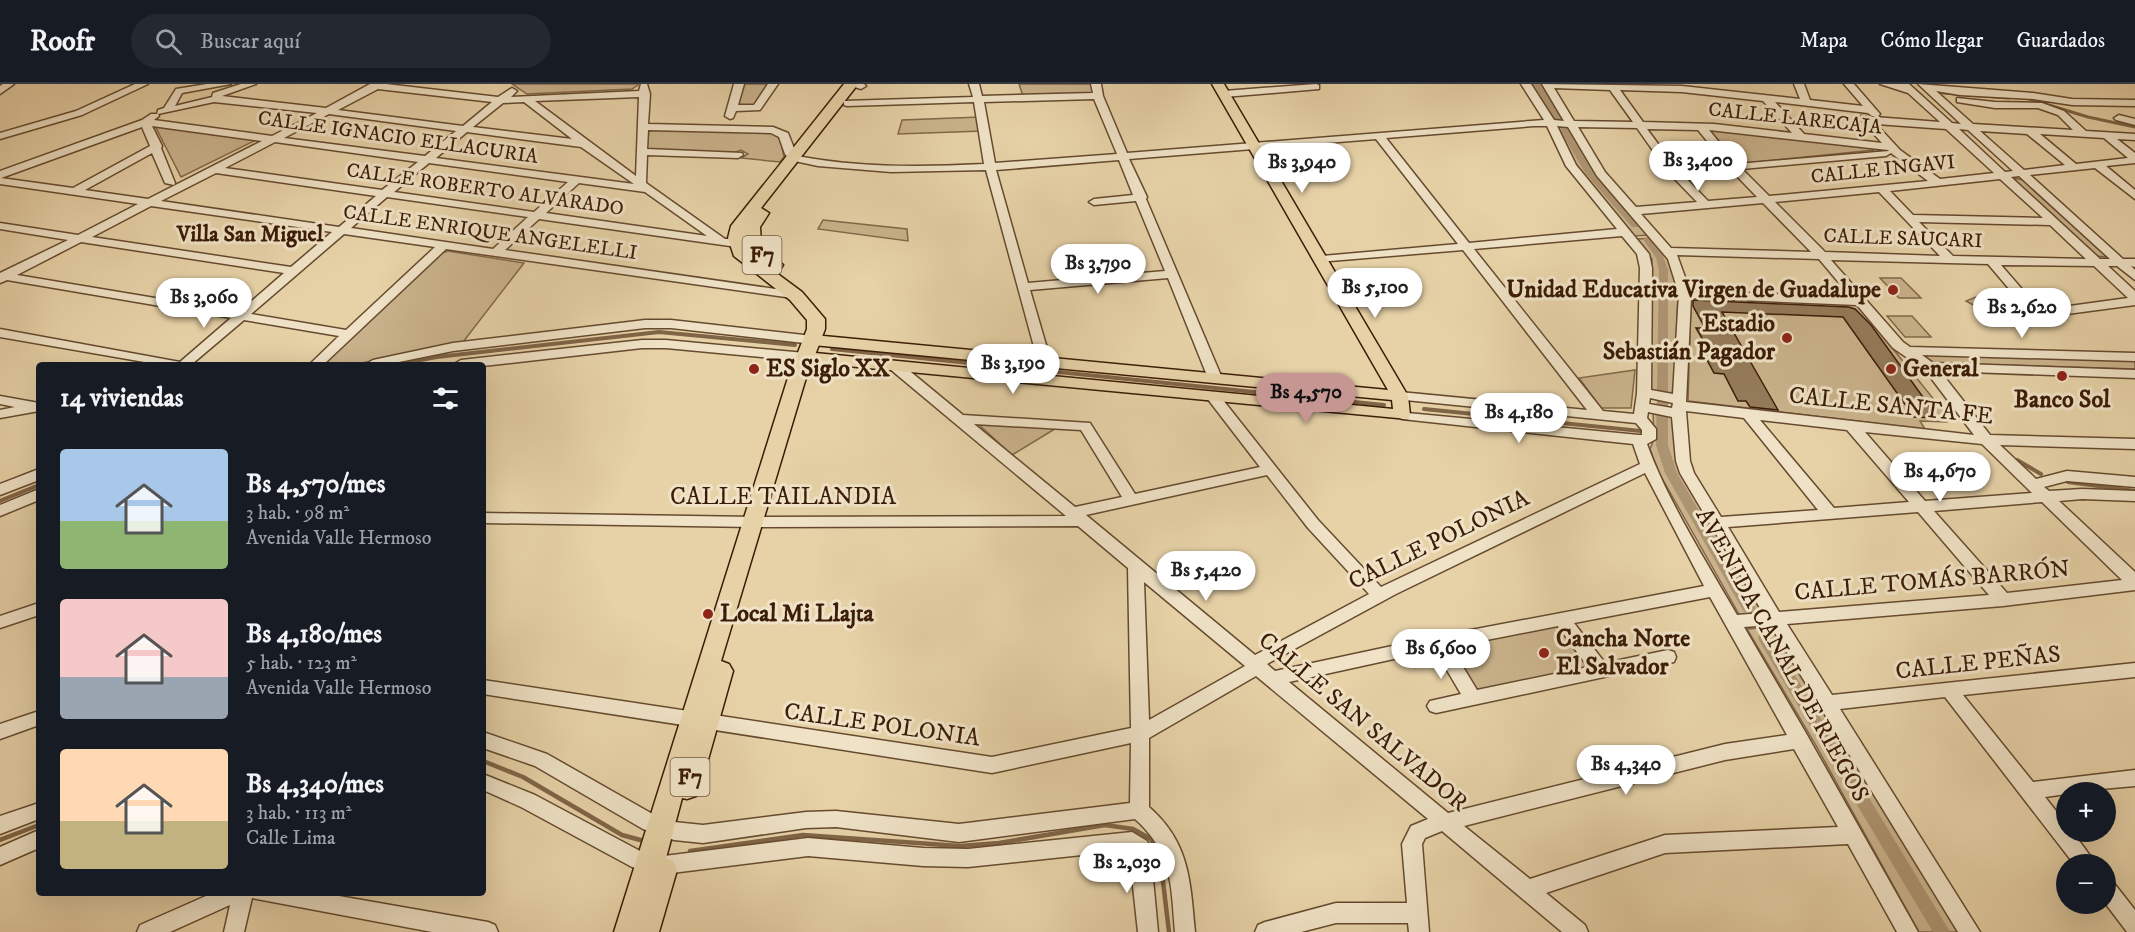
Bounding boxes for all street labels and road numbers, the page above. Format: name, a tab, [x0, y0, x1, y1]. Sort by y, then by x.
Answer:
street label: CALLE LARECAJA	[1707, 97, 1883, 141]
street label: CALLE IGNACIO ELLACURIA	[256, 106, 540, 170]
street label: CALLE INGAVI	[1810, 150, 1956, 190]
street label: CALLE ROBERTO ALVARADO	[345, 158, 625, 222]
street label: CALLE ENRIQUE ANGELELLI	[341, 200, 639, 266]
street label: CALLE SAUCARI	[1823, 224, 1983, 254]
road number: F7	[742, 236, 782, 274]
street label: CALLE SANTA FE	[1787, 380, 1995, 432]
street label: CALLE TAILANDIA	[670, 482, 897, 512]
street label: CALLE POLONIA	[1344, 483, 1535, 597]
street label: AVENIDA CANAL DE RIEGOS	[1689, 503, 1875, 807]
street label: CALLE TOMÁS BARRÓN	[1793, 553, 2071, 608]
street label: CALLE SAN SALVADOR	[1252, 625, 1474, 819]
street label: CALLE PEÑAS	[1894, 638, 2062, 687]
street label: CALLE POLONIA	[782, 696, 983, 754]
road number: F7	[670, 758, 710, 796]

